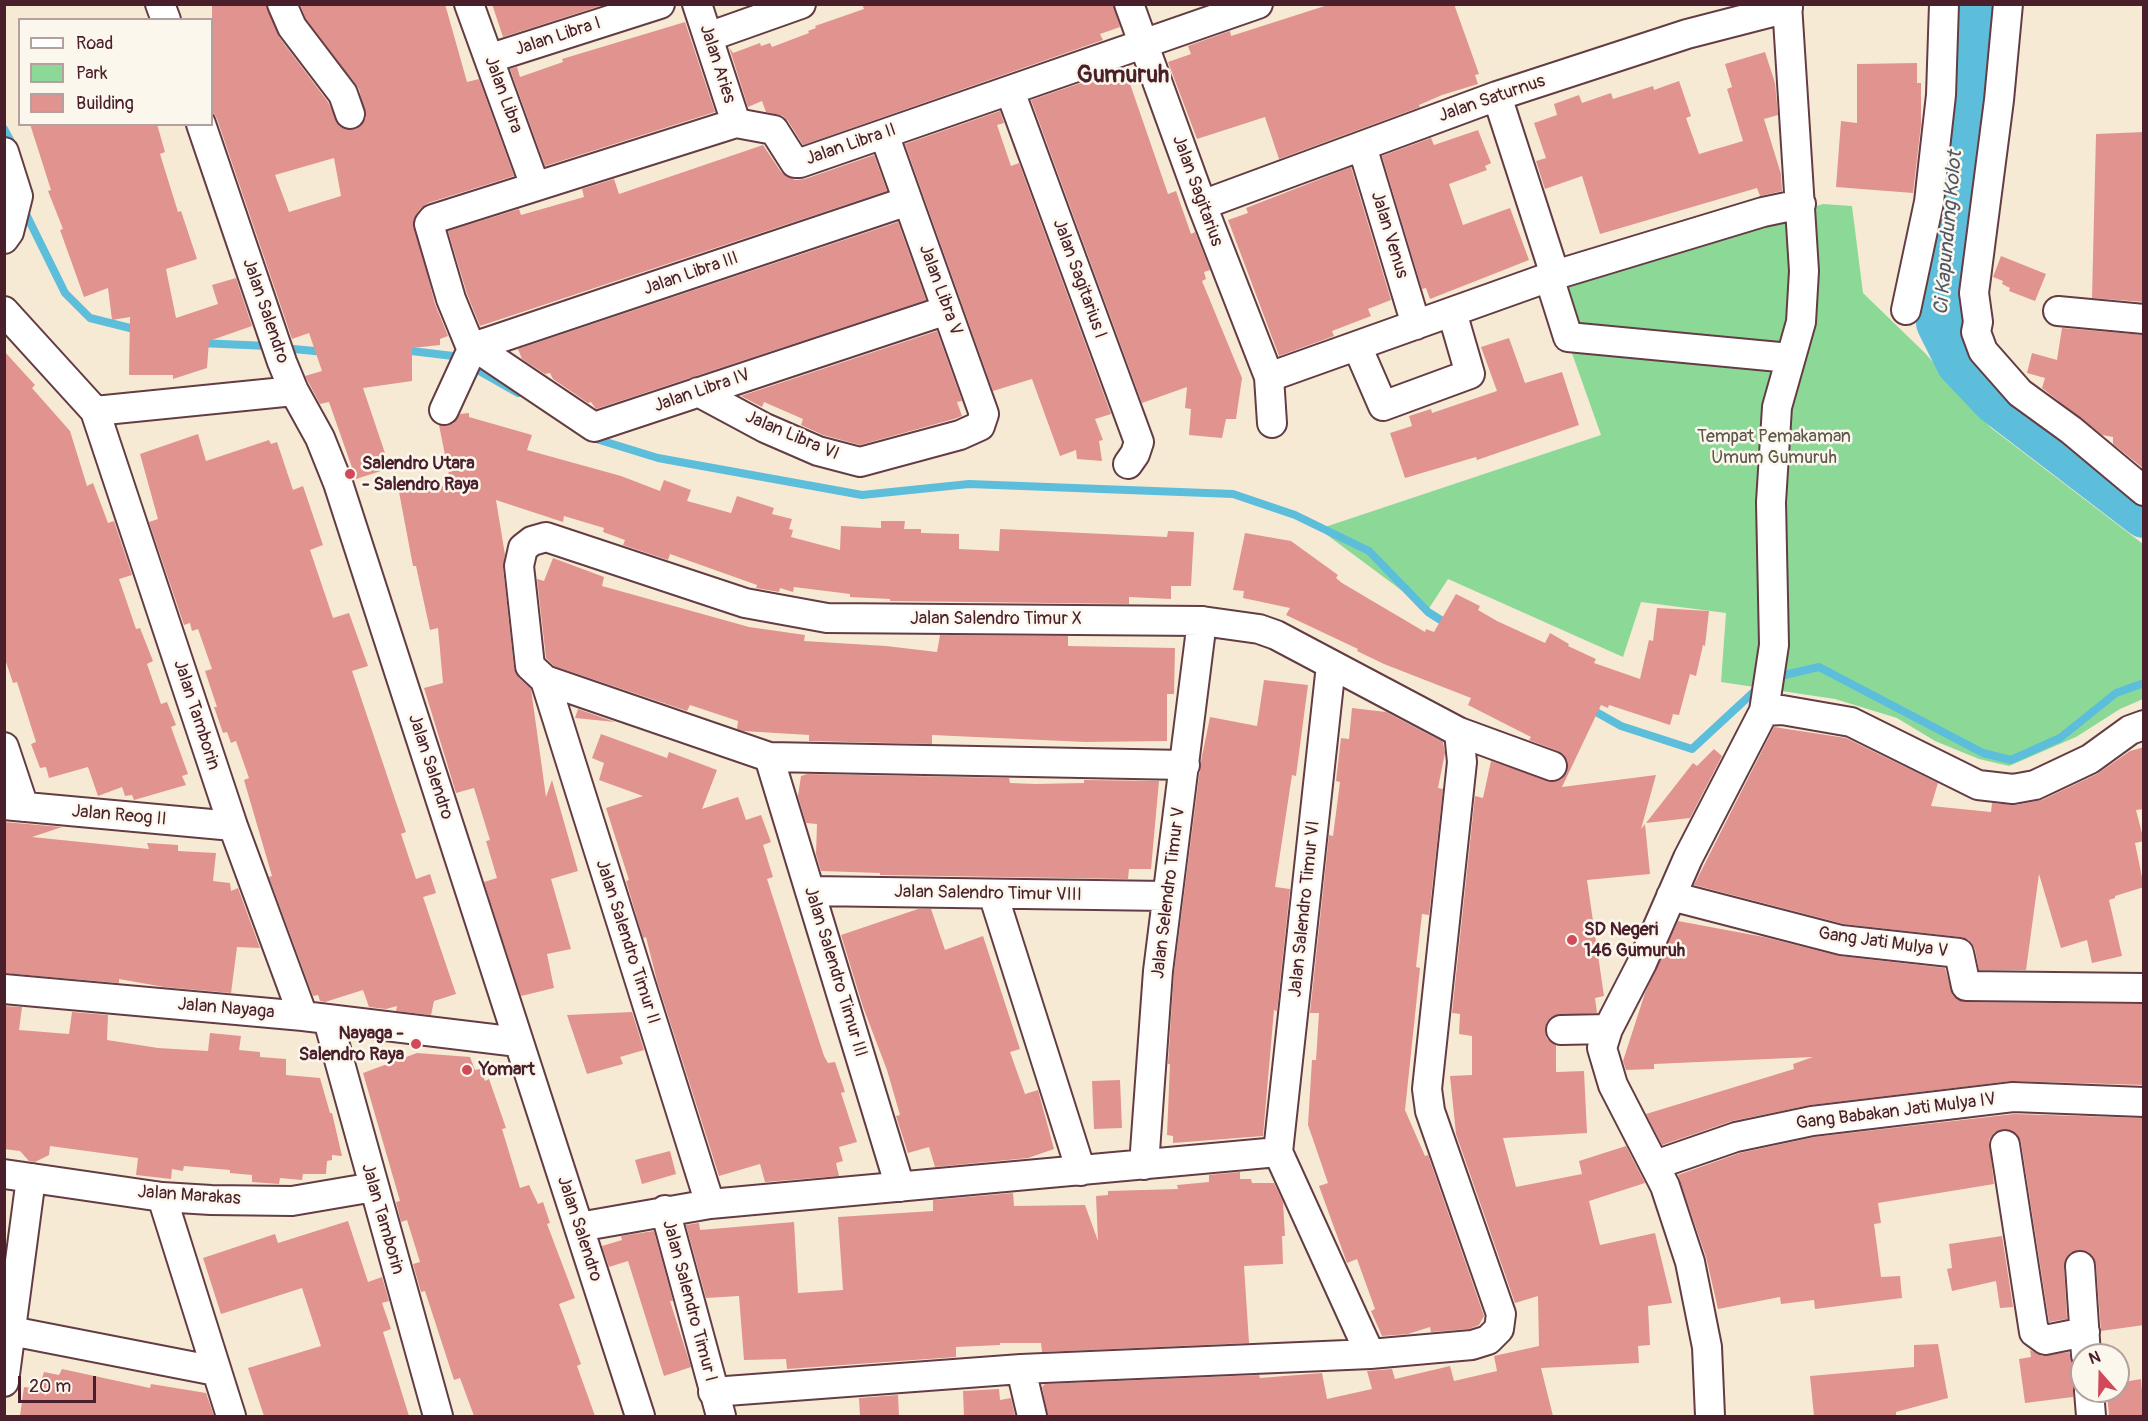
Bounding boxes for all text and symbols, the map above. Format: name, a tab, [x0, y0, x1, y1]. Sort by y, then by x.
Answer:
street label: Jalan Libra I	[512, 13, 604, 61]
legend	[18, 18, 213, 126]
street label: Jalan Aries	[694, 22, 740, 106]
text: Road	[76, 32, 113, 55]
street label: Jalan Libra	[479, 54, 527, 136]
text: Park	[76, 62, 108, 85]
district label: Gumuruh	[1077, 62, 1169, 90]
street label: Jalan Saturnus	[1436, 71, 1548, 127]
text: Building	[76, 92, 134, 115]
street label: Jalan Libra II	[803, 119, 899, 171]
street label: Jalan Sagitarius	[1167, 132, 1227, 250]
water label: Ci Kapundung Kolot	[1930, 150, 1968, 316]
street label: Jalan Venus	[1366, 189, 1412, 281]
street label: Jalan Sagitarius I	[1047, 216, 1111, 342]
street label: Jalan Libra V	[914, 242, 966, 338]
street label: Jalan Libra III	[641, 248, 741, 300]
street label: Jalan Salendro	[237, 256, 293, 366]
street label: Jalan Libra IV	[651, 365, 753, 417]
street label: Jalan Libra VI	[742, 407, 842, 465]
park label: Tempat Pemakaman Umum Gumuruh	[1697, 426, 1851, 468]
place label: Salendro Utara - Salendro Raya	[362, 453, 479, 496]
marker: Salendro Utara - Salendro Raya	[343, 467, 357, 481]
street label: Jalan Salendro Timur X	[910, 608, 1082, 630]
street label: Jalan Tamborin	[168, 657, 224, 773]
street label: Jalan Salendro	[403, 712, 457, 822]
street label: Jalan Reog II	[71, 801, 167, 831]
street label: Jalan Selendro Timur V	[1148, 806, 1190, 980]
street label: Jalan Salendro Timur VI	[1285, 820, 1325, 998]
street label: Jalan Salendro Timur II	[590, 857, 664, 1027]
street label: Jalan Salendro Timur VIII	[894, 882, 1082, 906]
street label: Jalan Salendro Timur III	[799, 884, 871, 1060]
place label: SD Negeri 146 Gumuruh	[1584, 919, 1685, 962]
street label: Gang Jati Mulya V	[1817, 923, 1949, 963]
marker: SD Negeri 146 Gumuruh	[1565, 933, 1579, 947]
street label: Jalan Nayaga	[177, 994, 275, 1024]
place label: Nayaga - Salendro Raya	[299, 1023, 404, 1066]
marker: Nayaga - Salendro Raya	[409, 1037, 423, 1051]
place label: Yomart	[479, 1059, 535, 1081]
marker: Yomart	[460, 1063, 474, 1077]
street label: Gang Babakan Jati Mulya IV	[1795, 1089, 1997, 1135]
street label: Jalan Tamborin	[356, 1161, 408, 1277]
street label: Jalan Salendro	[552, 1174, 606, 1284]
street label: Jalan Marakas	[137, 1182, 241, 1210]
street label: Jalan Salendro Timur I	[657, 1218, 721, 1384]
north arrow	[2070, 1343, 2130, 1403]
text: N	[2086, 1347, 2103, 1369]
scale bar	[21, 1364, 99, 1402]
text: 20 m	[29, 1375, 71, 1398]

